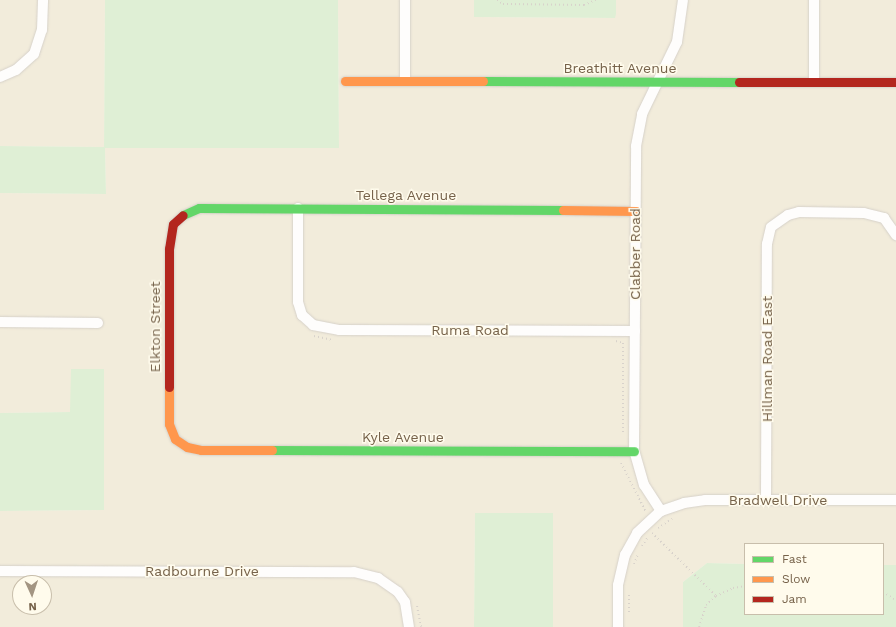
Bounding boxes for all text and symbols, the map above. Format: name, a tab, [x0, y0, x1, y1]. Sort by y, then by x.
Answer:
street label: Breathitt Avenue	[563, 60, 677, 76]
street label: Tellega Avenue	[355, 187, 457, 203]
street label: Clabber Road	[627, 208, 643, 300]
street label: Elkton Street	[147, 282, 163, 372]
street label: Hillman Road East	[759, 296, 775, 422]
street label: Ruma Road	[431, 322, 509, 338]
street label: Kyle Avenue	[362, 429, 444, 445]
street label: Bradwell Drive	[728, 492, 828, 508]
legend	[744, 543, 884, 615]
text: Fast	[782, 552, 807, 566]
street label: Radbourne Drive	[145, 563, 259, 579]
text: Slow	[782, 572, 810, 586]
north arrow	[12, 575, 52, 615]
text: Jam	[782, 592, 807, 606]
text: N	[28, 600, 37, 613]

